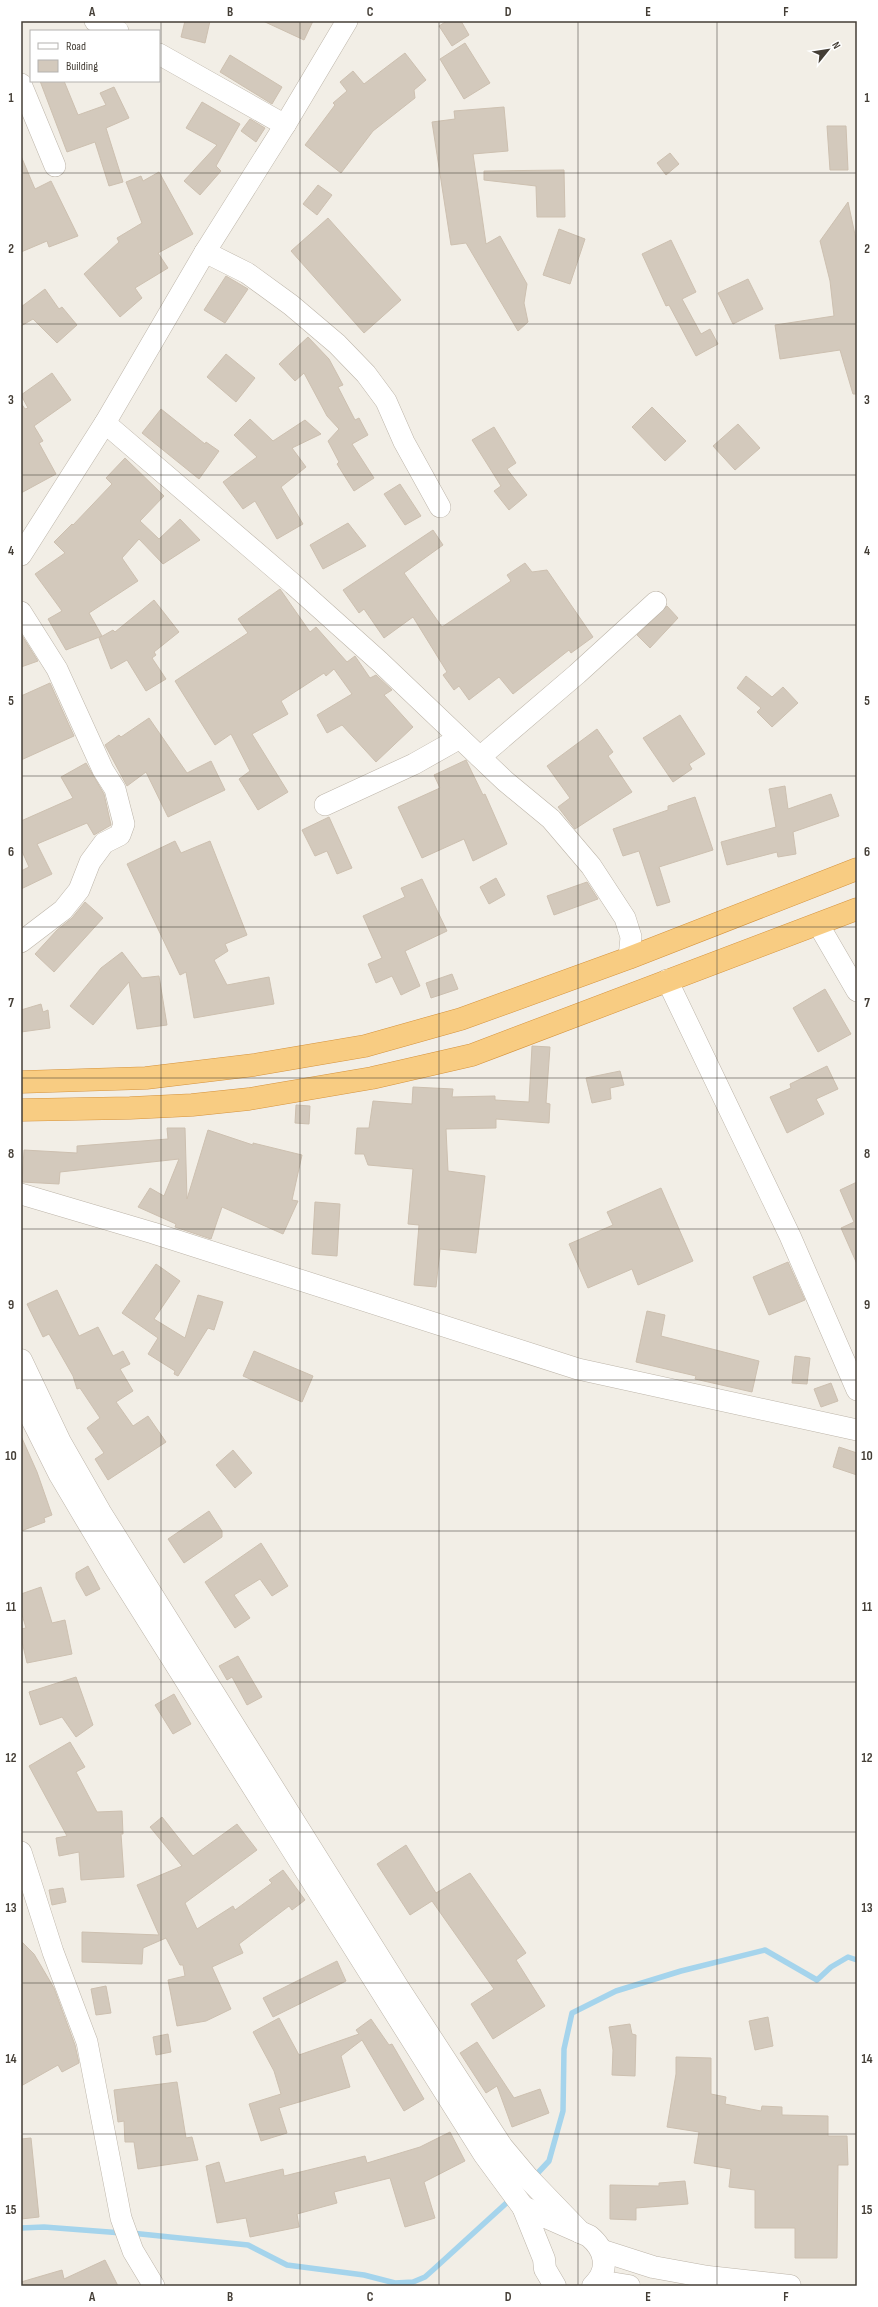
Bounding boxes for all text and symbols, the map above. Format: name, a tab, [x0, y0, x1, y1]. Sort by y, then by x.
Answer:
text: A	[88, 4, 96, 20]
text: B	[227, 4, 233, 20]
text: C	[367, 4, 374, 20]
text: D	[505, 4, 512, 20]
text: E	[645, 4, 651, 20]
text: F	[783, 4, 789, 20]
legend	[30, 30, 160, 82]
north arrow	[808, 30, 848, 70]
text: Road	[66, 39, 86, 54]
text: N	[829, 39, 843, 51]
text: Building	[66, 59, 98, 74]
text: 1	[8, 90, 14, 106]
text: 1	[864, 90, 870, 106]
text: 2	[8, 241, 14, 257]
text: 2	[864, 241, 870, 257]
text: 3	[8, 392, 14, 408]
text: 3	[864, 392, 870, 408]
text: 4	[8, 543, 14, 559]
text: 4	[864, 543, 870, 559]
text: 5	[8, 693, 14, 709]
text: 5	[864, 693, 870, 709]
text: 6	[8, 844, 14, 860]
text: 6	[864, 844, 870, 860]
text: 7	[8, 995, 14, 1011]
text: 7	[864, 995, 870, 1011]
text: 8	[8, 1146, 14, 1162]
text: 8	[864, 1146, 870, 1162]
text: 9	[8, 1297, 14, 1313]
text: 9	[864, 1297, 870, 1313]
text: 10	[5, 1448, 17, 1464]
text: 10	[861, 1448, 873, 1464]
text: 11	[6, 1599, 16, 1615]
text: 11	[862, 1599, 872, 1615]
text: 12	[6, 1750, 17, 1766]
text: 12	[862, 1750, 873, 1766]
text: 13	[6, 1900, 17, 1916]
text: 13	[862, 1900, 873, 1916]
text: 14	[5, 2051, 17, 2067]
text: 14	[861, 2051, 873, 2067]
text: 15	[6, 2202, 17, 2218]
text: 15	[862, 2202, 873, 2218]
text: A	[88, 2289, 96, 2305]
text: B	[227, 2289, 233, 2305]
text: C	[367, 2289, 374, 2305]
text: D	[505, 2289, 512, 2305]
text: E	[645, 2289, 651, 2305]
text: F	[783, 2289, 789, 2305]

